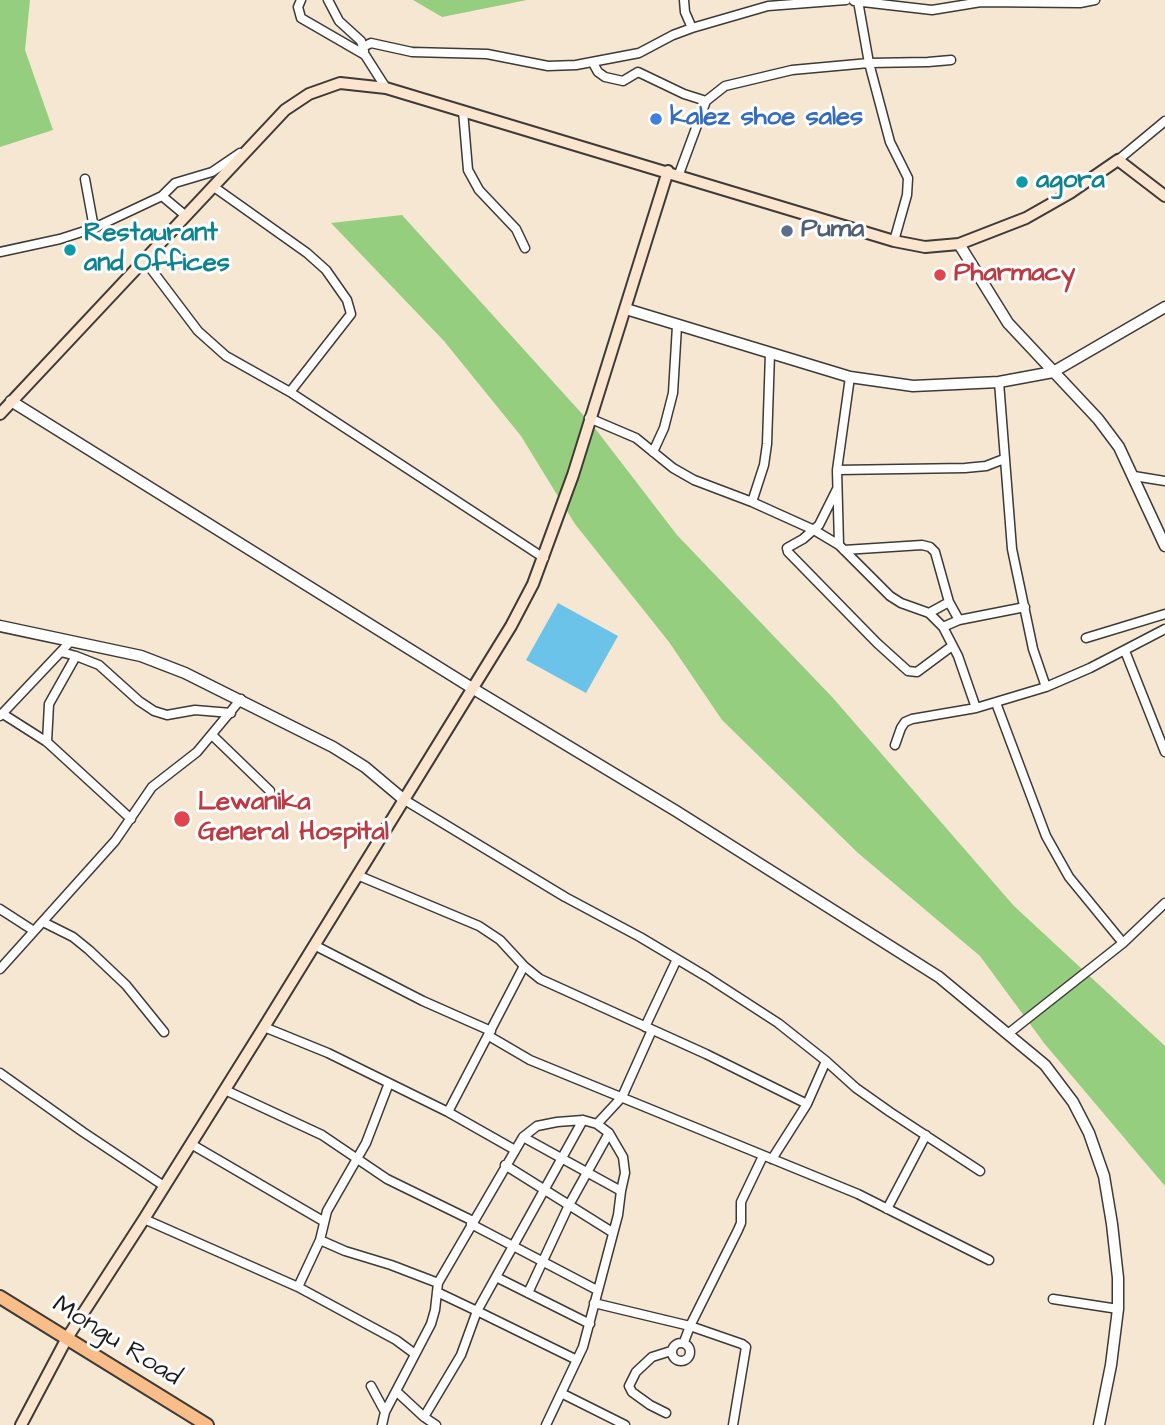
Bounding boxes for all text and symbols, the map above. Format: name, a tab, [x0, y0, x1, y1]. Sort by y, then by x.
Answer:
place label: kalez shoe sales	[670, 103, 863, 135]
marker: kalez shoe sales	[648, 111, 664, 127]
place label: agora	[1036, 166, 1105, 198]
marker: agora	[1014, 174, 1030, 190]
place label: Puma	[801, 215, 864, 247]
place label: Restaurant and Offices	[84, 219, 230, 280]
marker: Puma	[779, 223, 795, 239]
marker: Restaurant and Offices	[62, 242, 78, 258]
place label: Pharmacy	[954, 259, 1075, 291]
marker: Pharmacy	[932, 267, 948, 283]
place label: Lewanika General Hospital	[198, 788, 389, 850]
marker: Lewanika General Hospital	[172, 809, 192, 829]
street label: Mongu Road	[46, 1290, 186, 1394]

